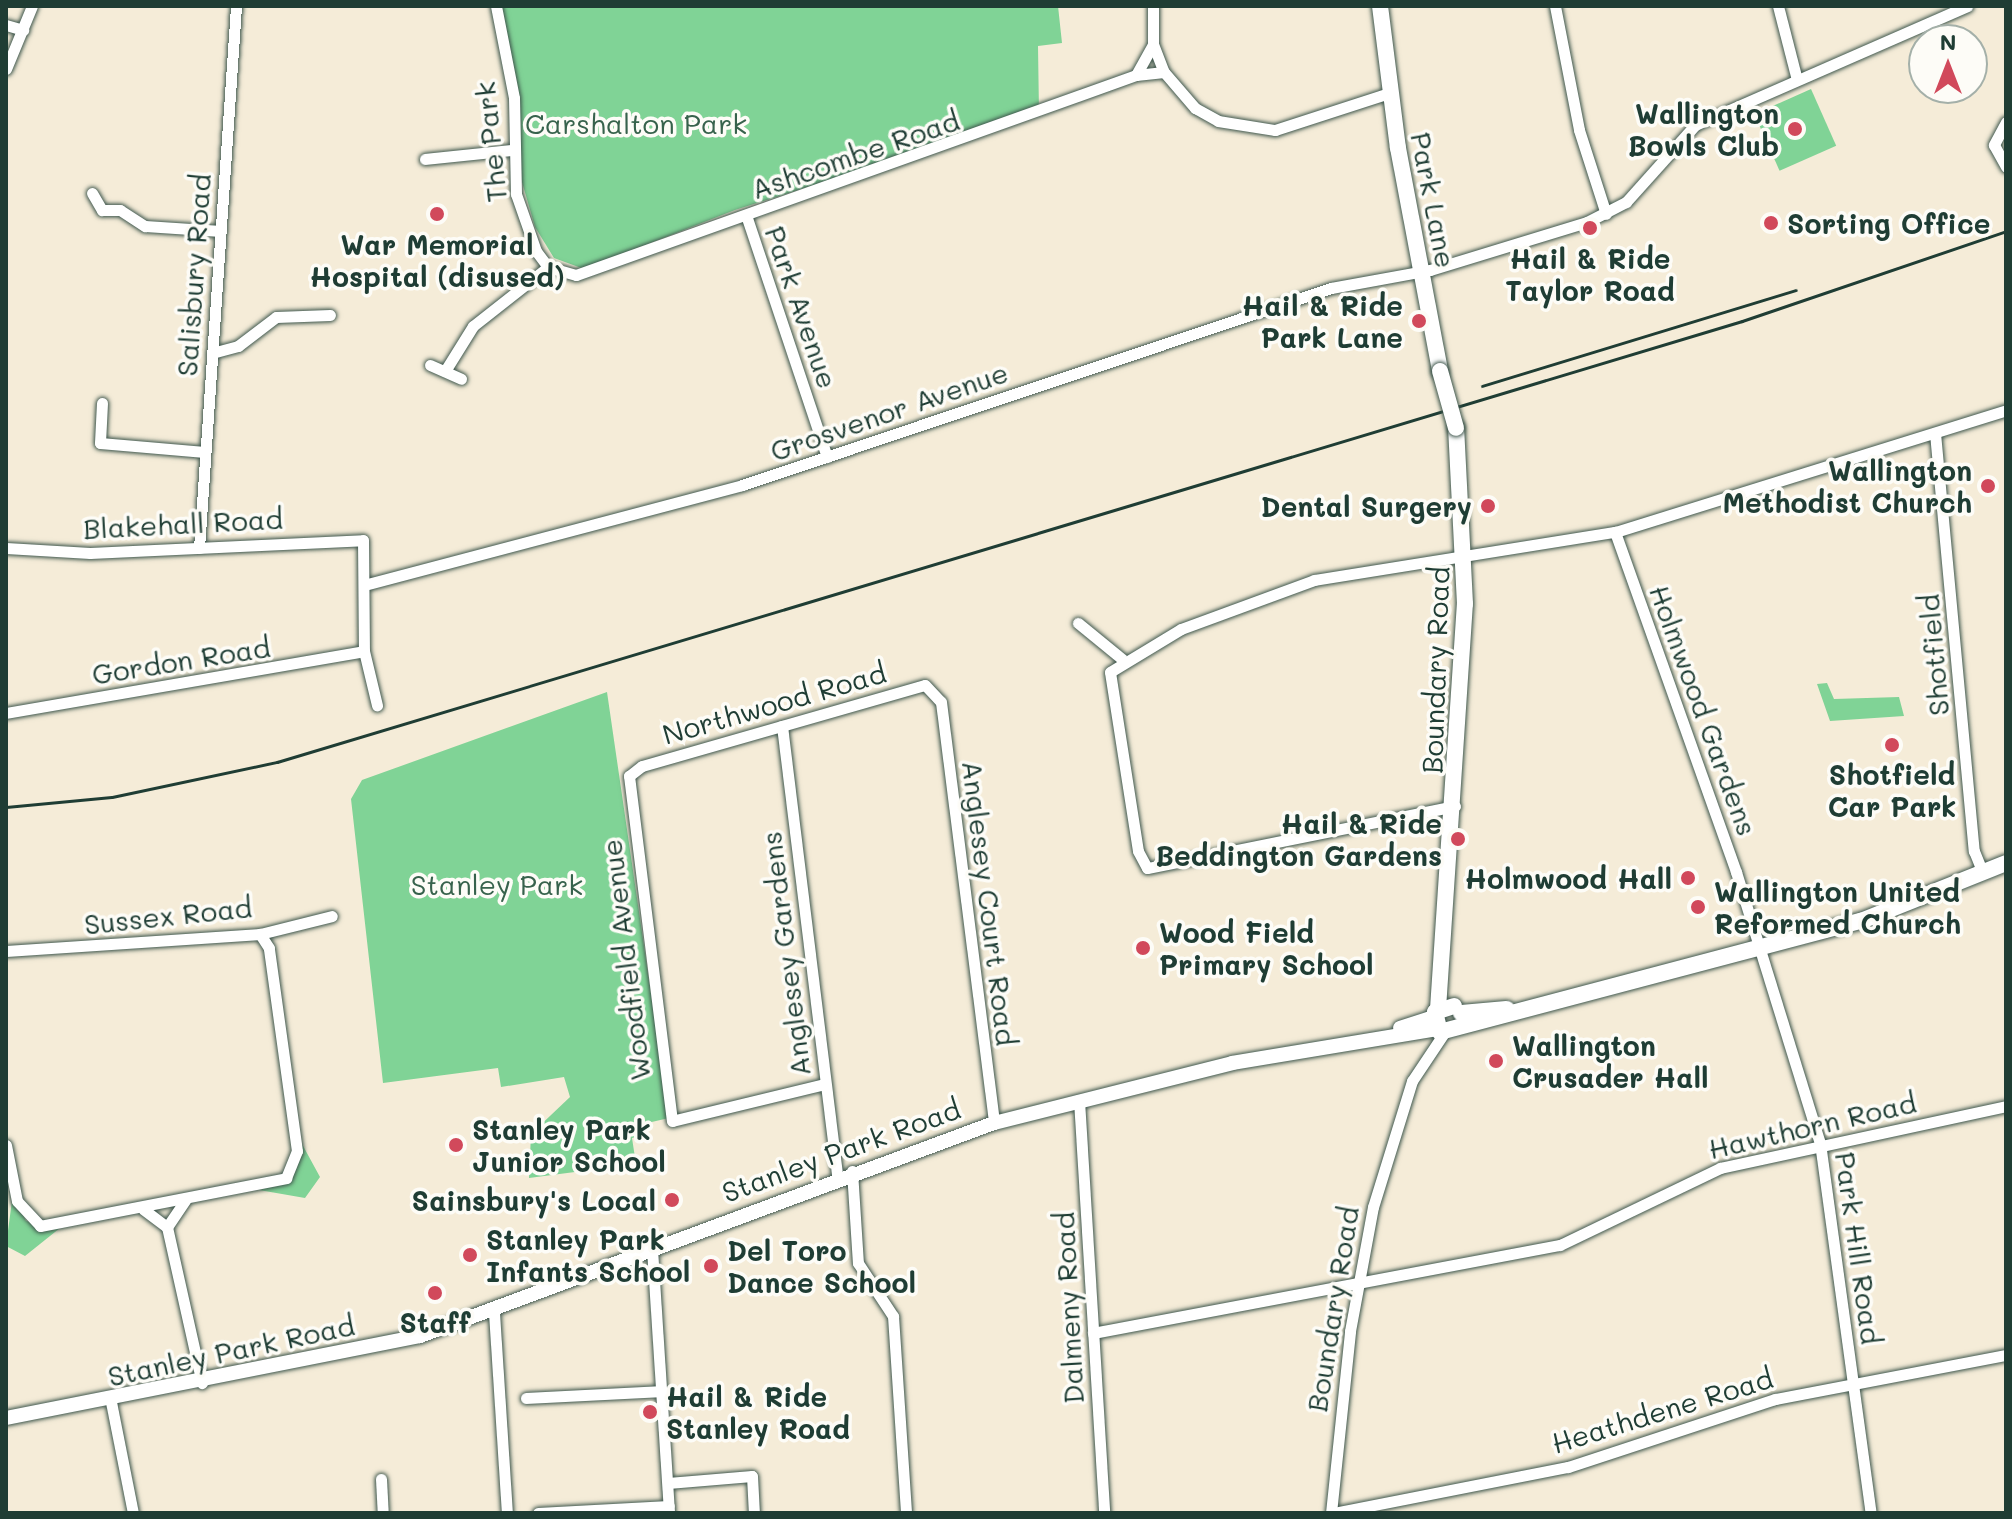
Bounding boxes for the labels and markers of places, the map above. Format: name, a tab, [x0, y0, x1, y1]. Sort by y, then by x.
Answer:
place label: Wallington Bowls Club	[1628, 96, 1779, 162]
marker: Wallington Bowls Club	[1786, 120, 1804, 138]
marker: War Memorial Hospital (disused)	[428, 205, 446, 223]
place label: Sorting Office	[1787, 206, 1990, 240]
marker: Sorting Office	[1762, 214, 1780, 232]
marker: Hail & Ride Taylor Road	[1581, 219, 1599, 237]
place label: War Memorial Hospital (disused)	[310, 227, 564, 293]
place label: Hail & Ride Taylor Road	[1505, 241, 1675, 307]
place label: Hail & Ride Park Lane	[1242, 288, 1403, 354]
marker: Hail & Ride Park Lane	[1410, 312, 1428, 330]
place label: Wallington Methodist Church	[1722, 453, 1972, 519]
marker: Wallington Methodist Church	[1979, 477, 1997, 495]
place label: Dental Surgery	[1261, 489, 1472, 523]
marker: Dental Surgery	[1479, 497, 1497, 515]
marker: Shotfield Car Park	[1883, 736, 1901, 754]
place label: Shotfield Car Park	[1828, 757, 1956, 823]
place label: Hail & Ride Beddington Gardens	[1155, 806, 1442, 872]
marker: Hail & Ride Beddington Gardens	[1449, 830, 1467, 848]
place label: Holmwood Hall	[1464, 861, 1672, 895]
marker: Holmwood Hall	[1679, 869, 1697, 887]
place label: Wallington United Reformed Church	[1714, 874, 1961, 940]
marker: Wallington United Reformed Church	[1689, 898, 1707, 916]
place label: Wood Field Primary School	[1159, 915, 1374, 981]
marker: Wood Field Primary School	[1134, 939, 1152, 957]
place label: Wallington Crusader Hall	[1512, 1028, 1709, 1094]
marker: Wallington Crusader Hall	[1487, 1052, 1505, 1070]
place label: Stanley Park Junior School	[472, 1112, 666, 1178]
marker: Stanley Park Junior School	[447, 1136, 465, 1154]
place label: Sainsbury's Local	[412, 1183, 656, 1217]
marker: Sainsbury's Local	[663, 1191, 681, 1209]
place label: Stanley Park Infants School	[486, 1222, 690, 1288]
place label: Del Toro Dance School	[727, 1233, 916, 1299]
marker: Stanley Park Infants School	[461, 1246, 479, 1264]
marker: Del Toro Dance School	[702, 1257, 720, 1275]
marker: Staff	[426, 1284, 444, 1302]
place label: Staff	[399, 1305, 471, 1339]
place label: Hail & Ride Stanley Road	[666, 1379, 850, 1445]
marker: Hail & Ride Stanley Road	[641, 1403, 659, 1421]

